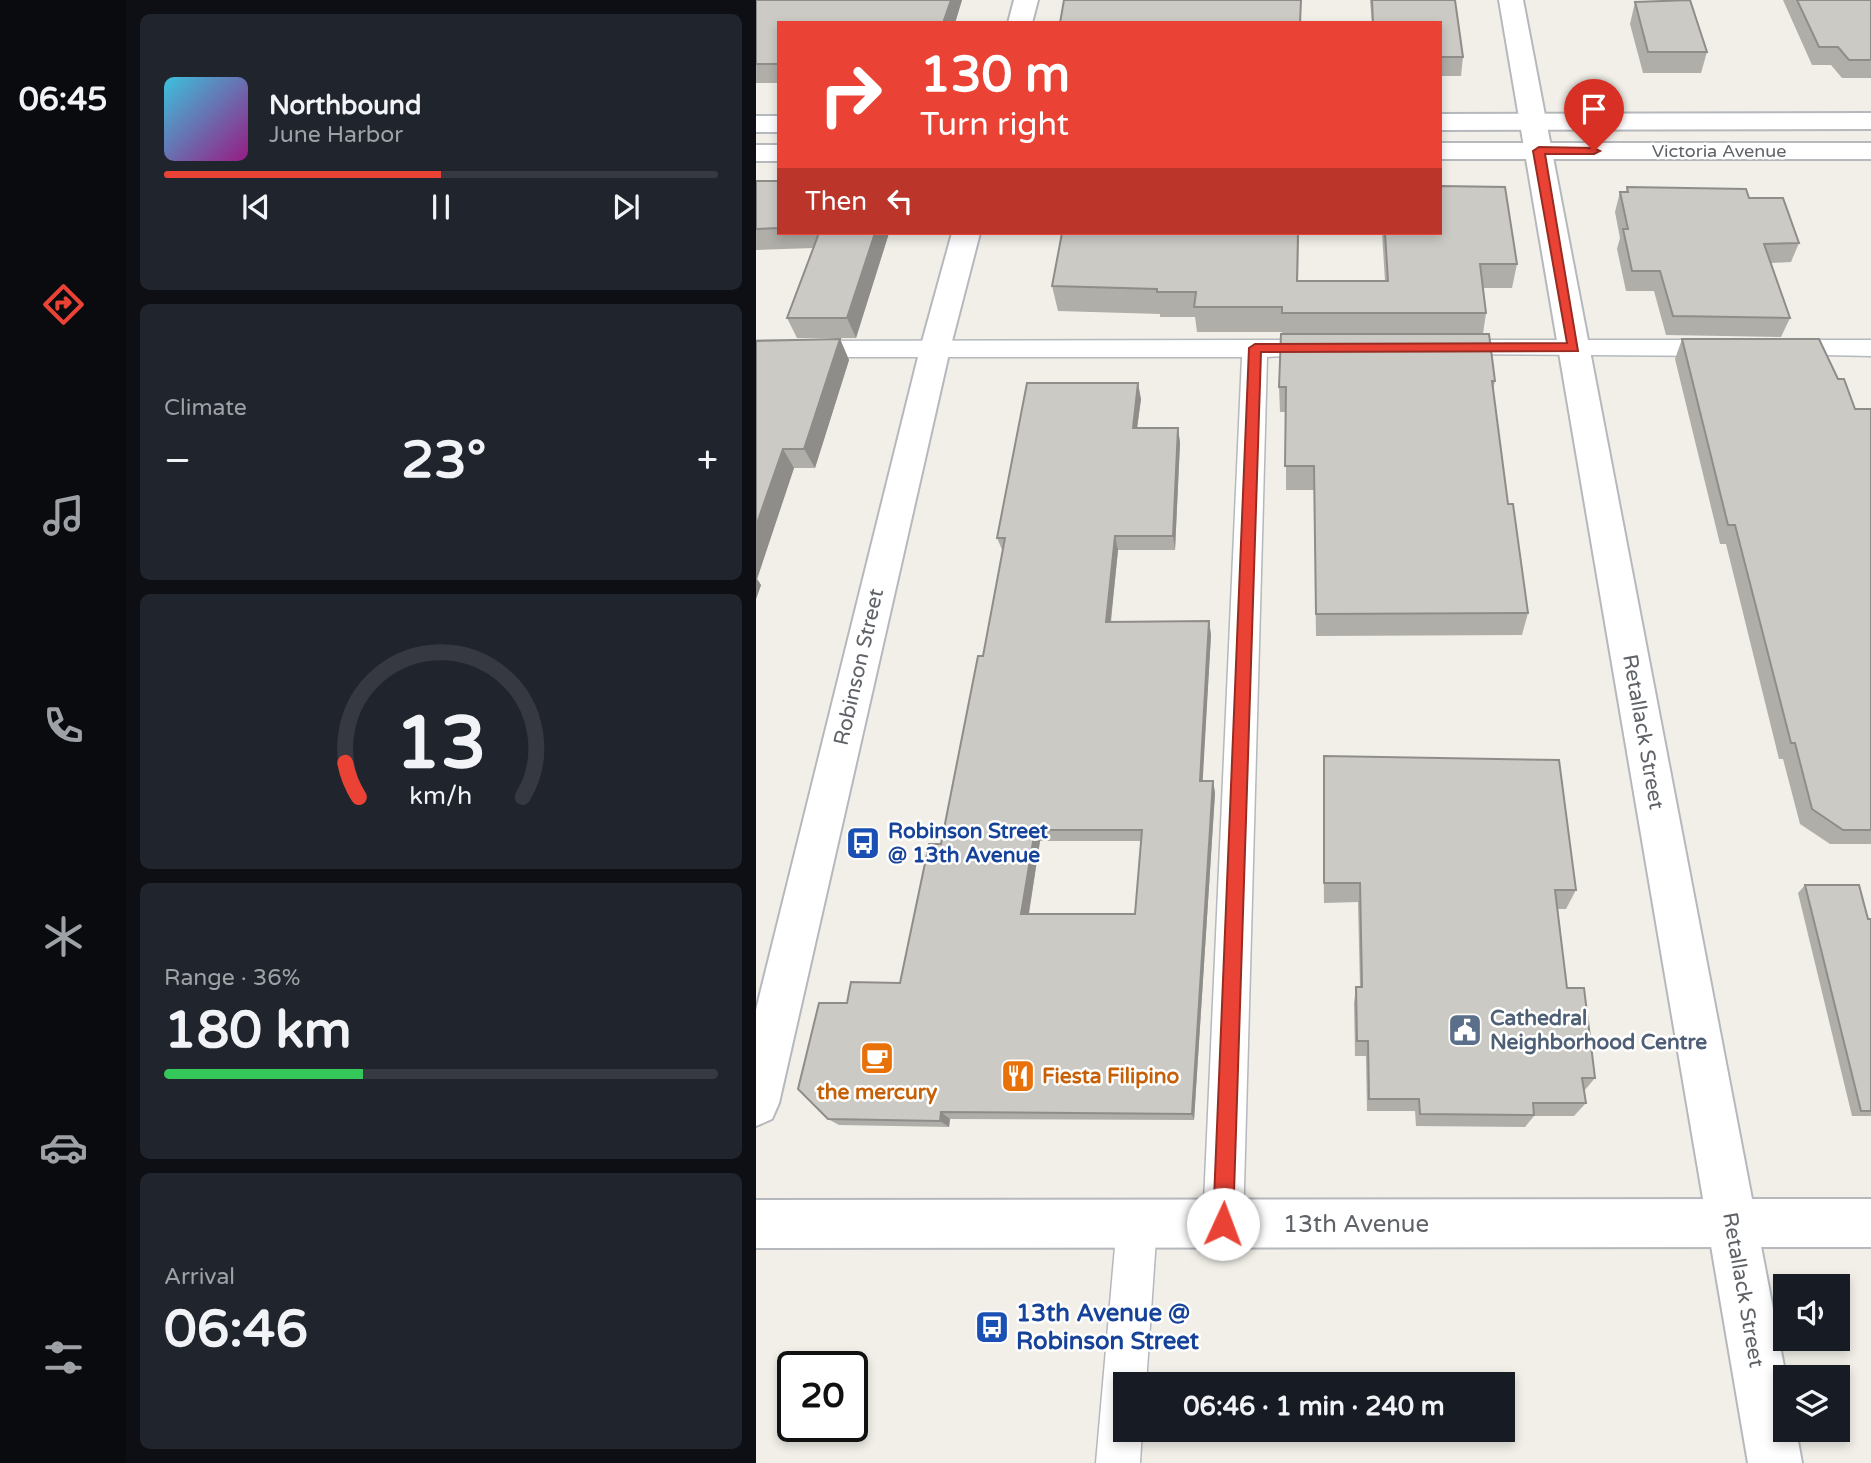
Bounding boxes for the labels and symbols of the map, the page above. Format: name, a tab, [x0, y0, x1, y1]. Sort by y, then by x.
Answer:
pin	[1564, 79, 1624, 151]
street label: Victoria Avenue	[1652, 140, 1786, 162]
street label: Robinson Street	[829, 586, 889, 748]
street label: Retallack Street	[1617, 652, 1669, 812]
place label: Robinson Street @ 13th Avenue	[888, 819, 1048, 868]
bus stop icon: Robinson Street @ 13th Avenue	[844, 824, 882, 862]
place label: Cathedral Neighborhood Centre	[1490, 1006, 1707, 1055]
public building icon: Cathedral Neighborhood Centre	[1446, 1011, 1484, 1049]
cafe icon: the mercury	[858, 1039, 896, 1077]
restaurant icon: Fiesta Filipino	[999, 1057, 1037, 1095]
place label: Fiesta Filipino	[1042, 1064, 1179, 1089]
place label: the mercury	[817, 1080, 938, 1105]
position arrow	[1186, 1187, 1260, 1261]
street label: 13th Avenue	[1283, 1210, 1429, 1239]
street label: Retallack Street	[1717, 1210, 1769, 1370]
place label: 13th Avenue @ Robinson Street	[1016, 1299, 1200, 1356]
bus stop icon: 13th Avenue @ Robinson Street	[973, 1308, 1011, 1346]
speed limit sign: 20	[777, 1351, 868, 1442]

